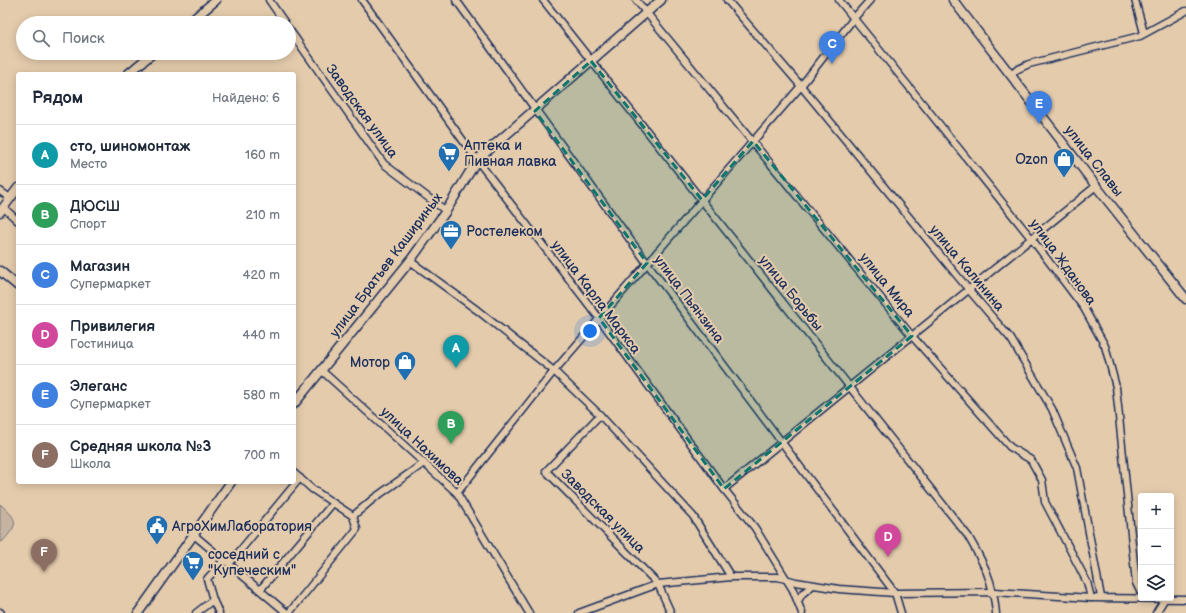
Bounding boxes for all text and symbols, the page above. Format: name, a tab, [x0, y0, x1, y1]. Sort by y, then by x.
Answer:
search box	[16, 16, 296, 60]
icon: search	[30, 27, 52, 49]
text: Поиск	[62, 29, 105, 48]
pin: C	[819, 31, 845, 64]
street label: Заводская улица	[322, 61, 402, 162]
text: Рядом	[32, 88, 83, 108]
text: Найдено: 6	[212, 90, 280, 106]
pin: E	[1026, 91, 1052, 124]
street label: улица Славы	[1061, 122, 1127, 200]
text: сто, шиномонтаж	[70, 137, 190, 156]
place label: Аптека и Пивная лавка	[463, 137, 557, 170]
supermarket icon: Аптека и Пивная лавка	[436, 140, 462, 173]
shop icon: Ozon	[1051, 146, 1077, 179]
text: A	[41, 147, 49, 163]
text: 160 m	[245, 147, 280, 163]
place label: Ozon	[1015, 151, 1048, 168]
text: Место	[70, 156, 107, 172]
street label: улица Братьев Кашириных	[326, 189, 446, 341]
text: ДЮСШ	[70, 197, 120, 216]
text: B	[40, 207, 50, 223]
text: 210 m	[246, 207, 280, 223]
text: Спорт	[70, 216, 106, 232]
street label: улица Жданова	[1026, 216, 1100, 309]
office icon: Ростелеком	[438, 218, 464, 251]
street label: улица Калинина	[926, 221, 1009, 315]
place label: Ростелеком	[466, 223, 543, 240]
street label: улица Карла Маркса	[548, 237, 645, 358]
street label: улица Мира	[856, 249, 919, 321]
street label: улица Пьянзина	[650, 251, 728, 347]
street label: улица Борьбы	[755, 252, 827, 334]
text: Магазин	[70, 257, 130, 276]
text: C	[40, 267, 50, 283]
text: 420 m	[242, 267, 280, 283]
text: Супермаркет	[70, 276, 151, 292]
text: Привилегия	[70, 317, 155, 336]
your location	[580, 321, 600, 341]
text: D	[40, 327, 50, 343]
text: 440 m	[242, 327, 280, 343]
pin: A	[443, 335, 469, 368]
text: Гостиница	[70, 336, 134, 352]
shop icon: Мотор	[392, 349, 418, 382]
place label: Мотор	[350, 354, 390, 371]
text: Элеганс	[70, 377, 127, 396]
text: E	[41, 387, 49, 403]
text: 580 m	[243, 387, 280, 403]
text: Супермаркет	[70, 396, 151, 412]
street label: улица Нахимова	[377, 403, 468, 489]
pin: B	[438, 411, 464, 444]
text: Средняя школа №3	[70, 437, 211, 456]
text: F	[41, 447, 49, 463]
text: 700 m	[244, 447, 280, 463]
text: Школа	[70, 456, 111, 472]
street label: Заводская улица	[557, 465, 649, 557]
map controls	[1138, 493, 1174, 601]
button: +	[1138, 493, 1174, 529]
public building icon: АгроХимЛаборатория	[144, 513, 170, 546]
place label: АгроХимЛаборатория	[171, 518, 312, 535]
pin: D	[875, 524, 901, 557]
button: −	[1138, 529, 1174, 565]
pin: F	[31, 539, 57, 572]
place label: соседний с "Купеческим"	[208, 546, 296, 579]
supermarket icon: соседний с "Купеческим"	[180, 549, 206, 582]
button: layers	[1138, 565, 1174, 601]

